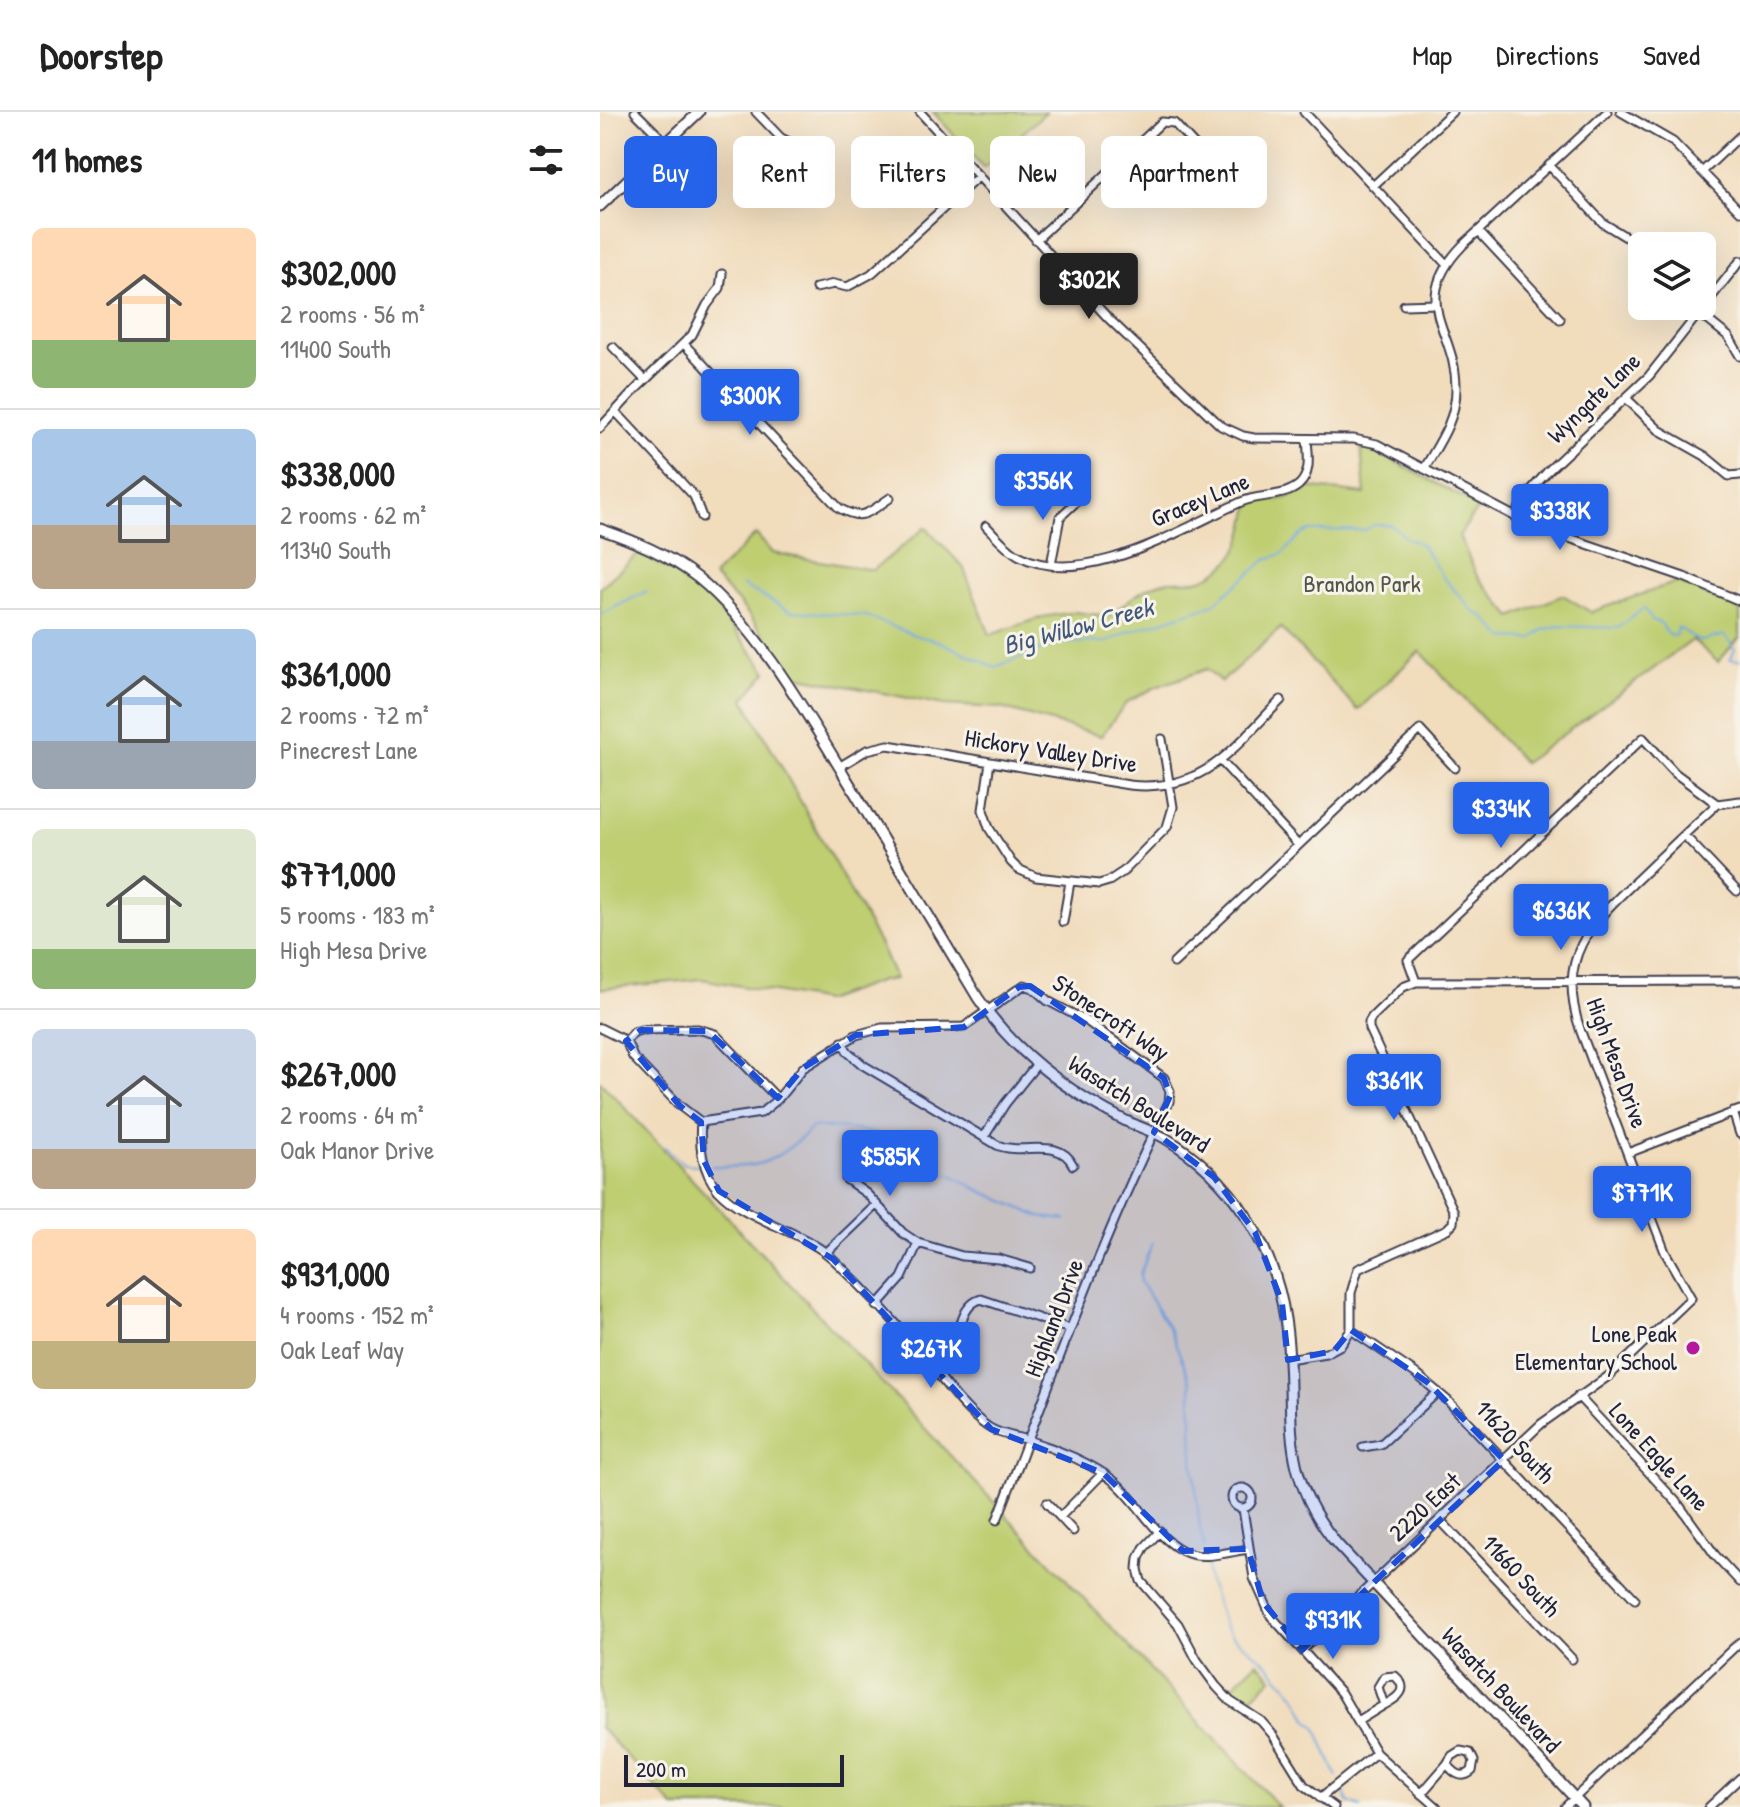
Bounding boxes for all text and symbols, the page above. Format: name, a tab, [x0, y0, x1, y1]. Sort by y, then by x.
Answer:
text: Doorstep	[40, 29, 162, 81]
text: Map	[1412, 36, 1452, 74]
text: Directions	[1496, 36, 1599, 74]
text: Saved	[1643, 36, 1700, 74]
chip: Buy	[624, 136, 717, 208]
chip: Rent	[733, 136, 835, 208]
chip: Filters	[851, 136, 974, 208]
chip: New	[990, 136, 1085, 208]
chip: Apartment	[1101, 136, 1267, 208]
text: 11 homes	[32, 137, 142, 183]
icon: filters	[524, 138, 568, 182]
map controls	[1628, 232, 1716, 320]
button: layers	[1628, 232, 1716, 320]
text: $302,000	[280, 250, 396, 296]
pin: $302K	[1033, 253, 1145, 321]
icon: home	[96, 260, 192, 356]
text: $302K	[1058, 261, 1120, 296]
text: 2 rooms · 56 m²	[280, 296, 425, 331]
text: 11400 South	[280, 331, 391, 366]
street label: Wyngate Lane	[1540, 344, 1647, 450]
pin: $300K	[694, 369, 806, 437]
text: $300K	[719, 377, 781, 412]
text: $338,000	[280, 451, 395, 497]
pin: $356K	[987, 454, 1099, 522]
icon: home	[96, 461, 192, 557]
text: $356K	[1013, 462, 1073, 497]
street label: Gracey Lane	[1146, 464, 1254, 534]
pin: $338K	[1504, 484, 1616, 552]
text: $338K	[1529, 492, 1591, 527]
text: 2 rooms · 62 m²	[280, 497, 426, 532]
text: 11340 South	[280, 532, 391, 567]
park label: Brandon Park	[1303, 567, 1421, 599]
water label: Big Willow Creek	[999, 588, 1159, 663]
text: $361,000	[280, 651, 391, 697]
icon: home	[96, 661, 192, 757]
text: 2 rooms · 72 m²	[280, 697, 429, 732]
street label: Hickory Valley Drive	[963, 721, 1140, 780]
text: Pinecrest Lane	[280, 732, 418, 767]
pin: $334K	[1445, 782, 1557, 850]
text: $334K	[1471, 790, 1531, 825]
text: $771,000	[280, 851, 396, 897]
icon: home	[96, 861, 192, 957]
pin: $636K	[1505, 884, 1617, 952]
text: $636K	[1531, 892, 1591, 927]
text: 5 rooms · 183 m²	[280, 897, 435, 932]
text: High Mesa Drive	[280, 932, 427, 967]
street label: Stonecroft Way	[1047, 966, 1176, 1068]
street label: High Mesa Drive	[1580, 993, 1656, 1132]
street label: Wasatch Boulevard	[1063, 1047, 1216, 1159]
text: $267,000	[280, 1051, 396, 1097]
pin: $361K	[1338, 1054, 1450, 1122]
icon: home	[96, 1061, 192, 1157]
text: $361K	[1365, 1062, 1423, 1097]
text: 2 rooms · 64 m²	[280, 1097, 424, 1132]
pin: $585K	[834, 1130, 946, 1198]
text: Oak Manor Drive	[280, 1132, 434, 1167]
text: $585K	[860, 1138, 920, 1173]
pin: $771K	[1586, 1166, 1698, 1234]
text: $771K	[1611, 1174, 1673, 1209]
text: $931,000	[280, 1251, 390, 1297]
street label: Highland Drive	[1016, 1254, 1090, 1381]
icon: home	[96, 1261, 192, 1357]
text: 4 rooms · 152 m²	[280, 1297, 434, 1332]
place label: Lone Peak Elementary School	[1515, 1317, 1678, 1377]
pin: $267K	[875, 1322, 987, 1390]
text: $267K	[900, 1330, 962, 1365]
text: Oak Leaf Way	[280, 1332, 404, 1367]
marker: Lone Peak Elementary School	[1684, 1339, 1702, 1357]
street label: 11620 South	[1469, 1393, 1563, 1490]
street label: Lone Eagle Lane	[1603, 1395, 1717, 1518]
street label: 2220 East	[1381, 1464, 1468, 1548]
street label: 11660 South	[1475, 1527, 1568, 1623]
pin: $931K	[1277, 1593, 1389, 1661]
text: $931K	[1304, 1601, 1362, 1636]
street label: Wasatch Boulevard	[1435, 1620, 1568, 1759]
scale bar	[624, 1751, 844, 1787]
text: 200 m	[636, 1754, 686, 1784]

